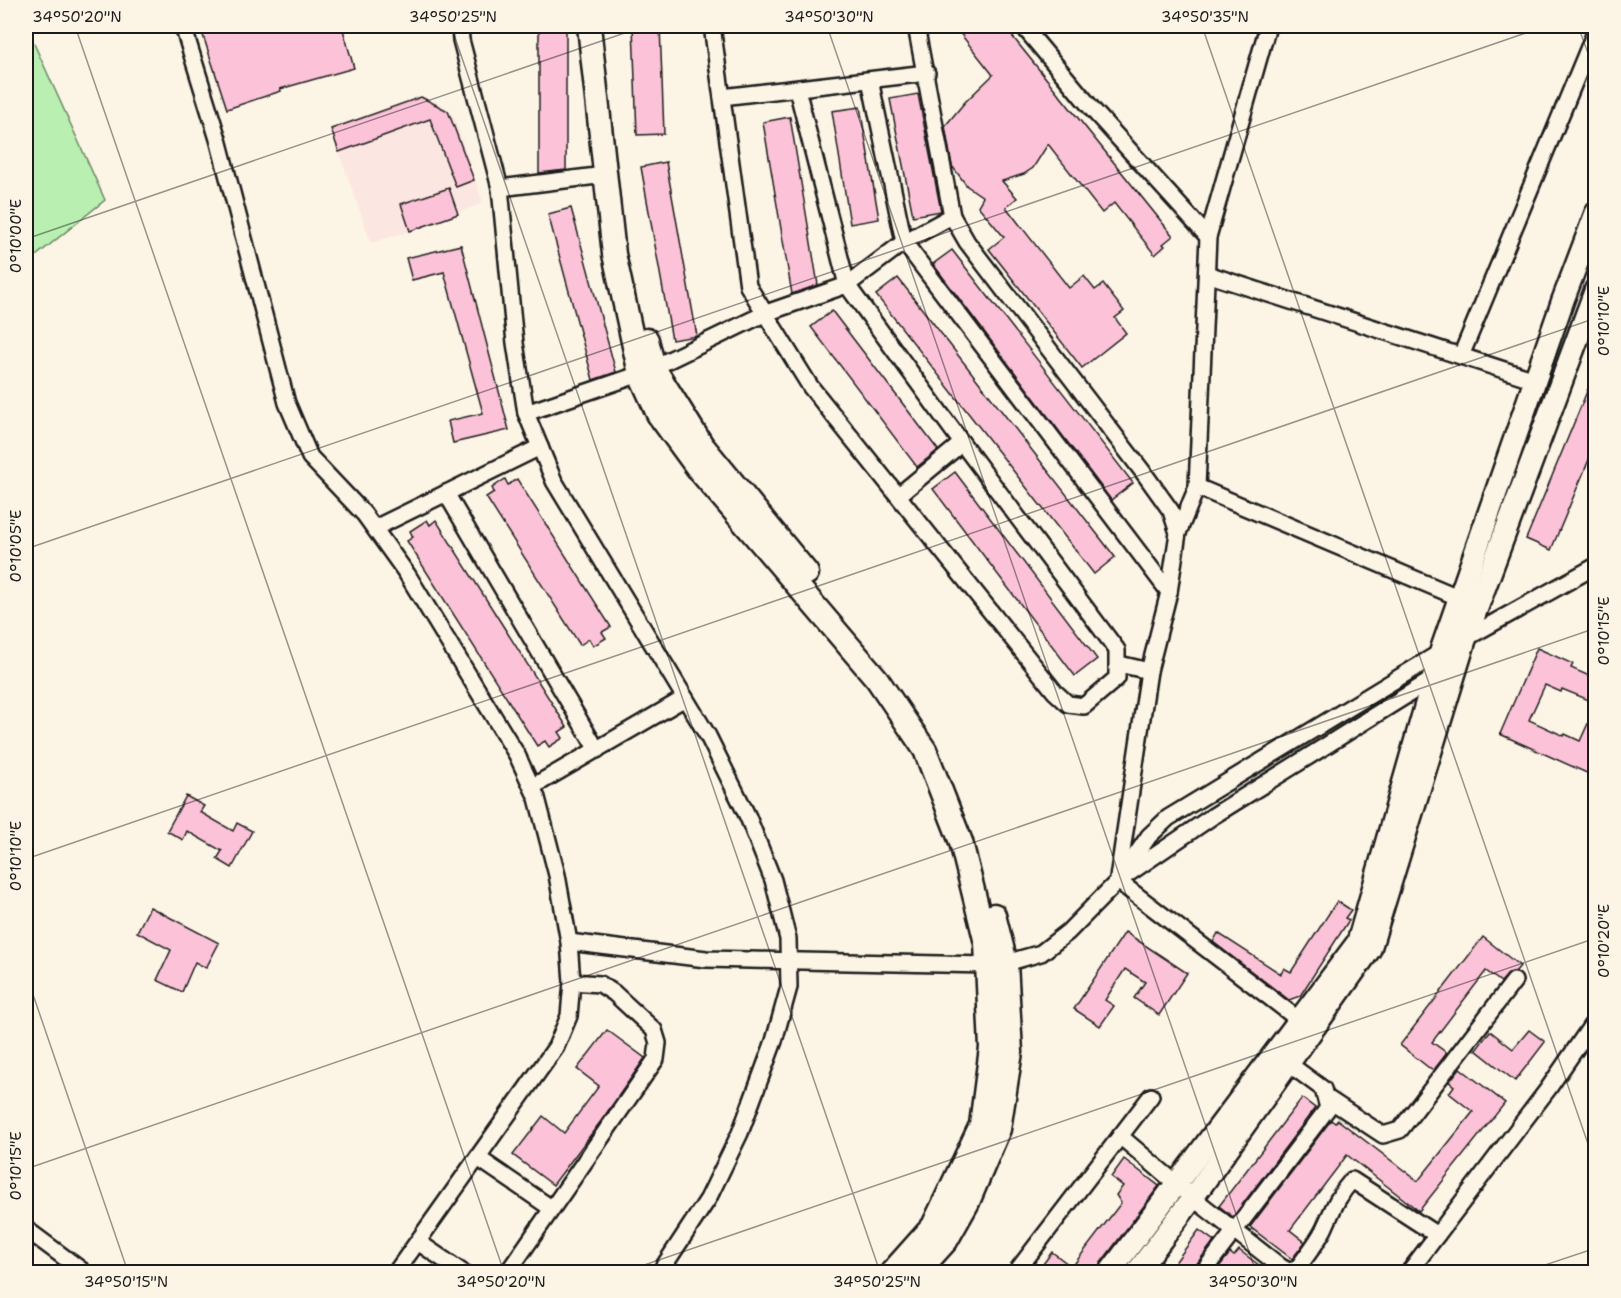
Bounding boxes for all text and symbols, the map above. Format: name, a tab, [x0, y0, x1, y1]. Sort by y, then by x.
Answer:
text: 34°50'20"N	[32, 7, 122, 27]
text: 34°50'25"N	[409, 7, 497, 27]
text: 34°50'30"N	[784, 7, 874, 27]
text: 34°50'35"N	[1161, 7, 1249, 27]
text: 0°10'00"E	[6, 199, 26, 273]
text: 0°10'10"E	[1594, 286, 1614, 356]
text: 0°10'05"E	[6, 510, 26, 582]
text: 0°10'15"E	[1594, 596, 1614, 666]
text: 0°10'10"E	[6, 821, 26, 891]
text: 0°10'20"E	[1594, 904, 1614, 978]
text: 0°10'15"E	[6, 1131, 26, 1201]
text: 34°50'15"N	[84, 1272, 168, 1292]
text: 34°50'20"N	[456, 1272, 546, 1292]
text: 34°50'25"N	[833, 1272, 921, 1292]
text: 34°50'30"N	[1208, 1272, 1298, 1292]

